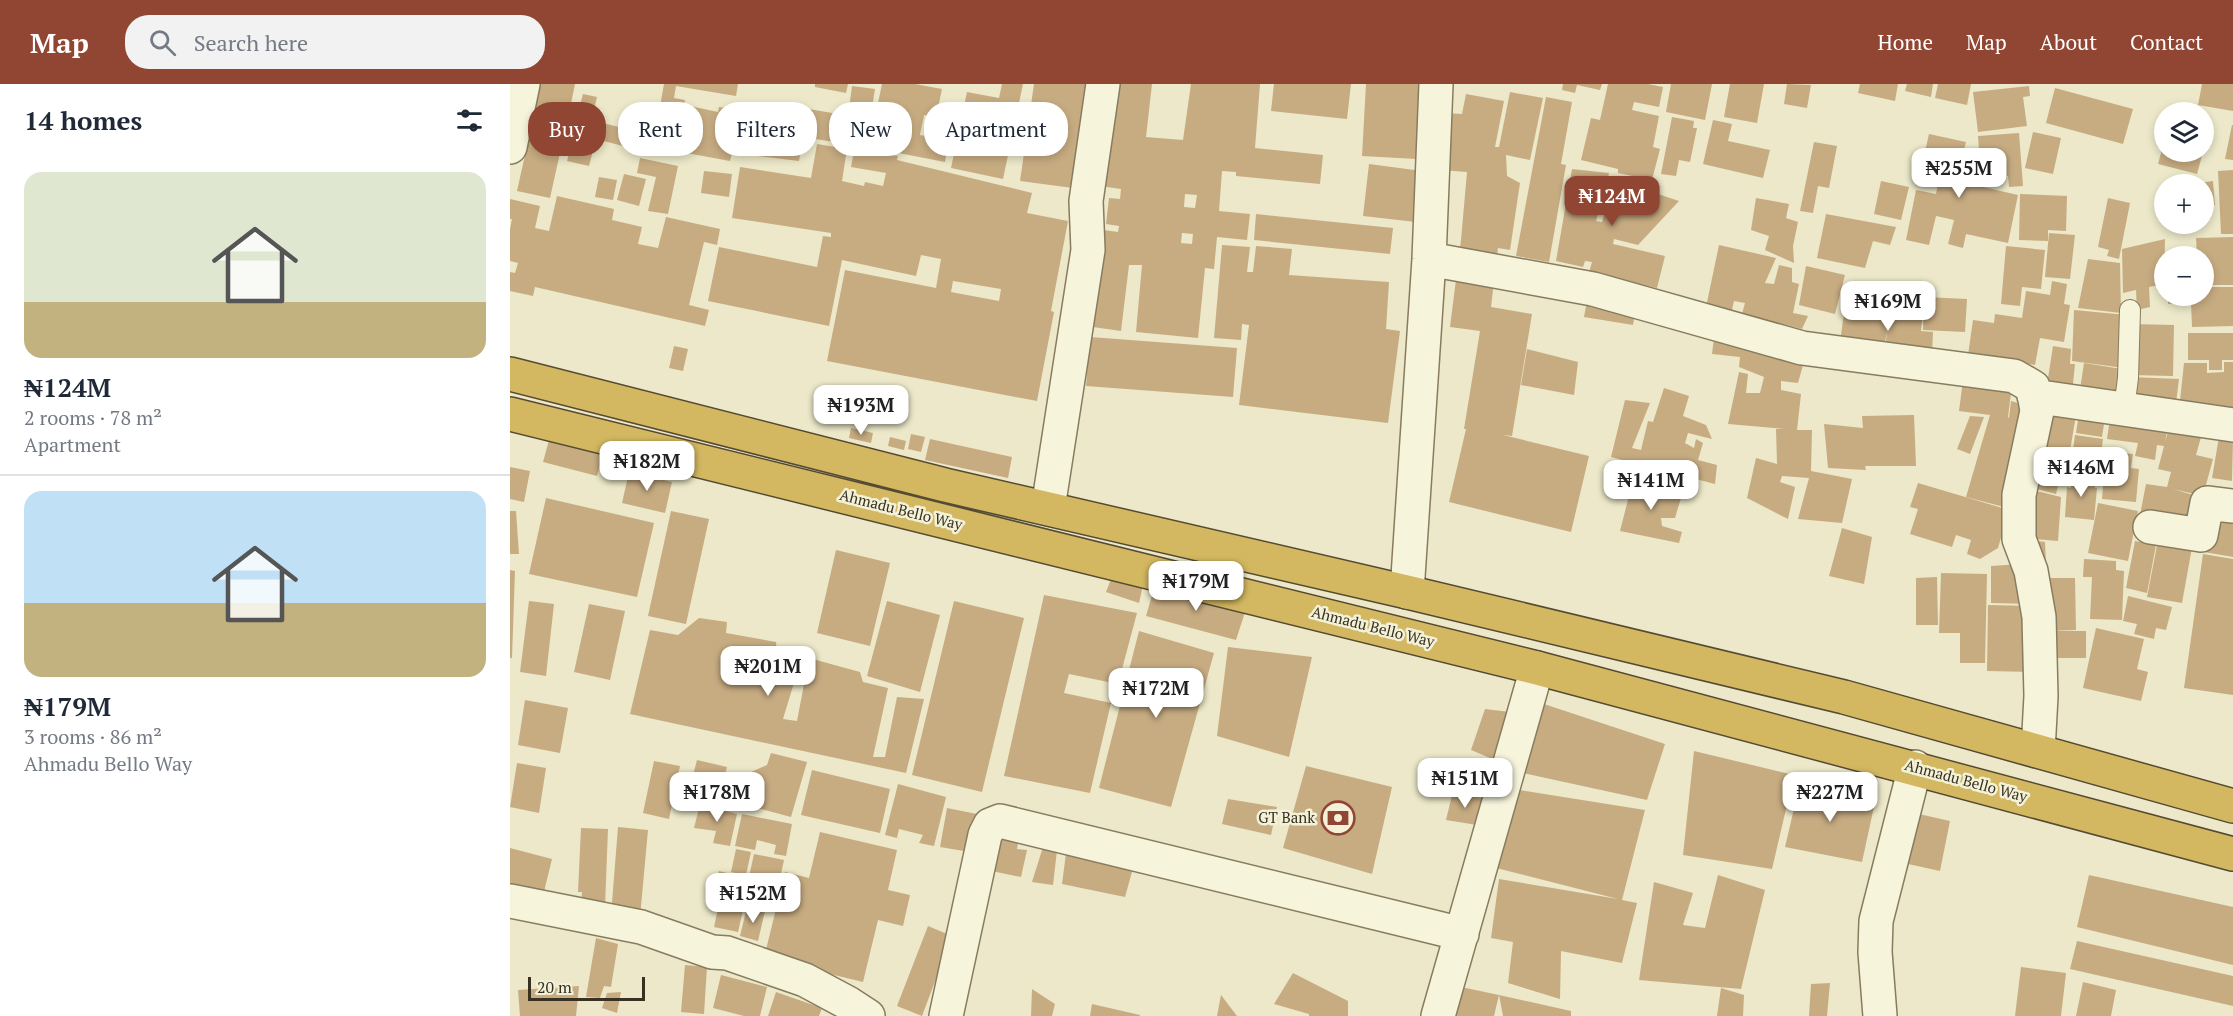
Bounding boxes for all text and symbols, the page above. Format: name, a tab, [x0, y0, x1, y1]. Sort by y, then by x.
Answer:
search box	[125, 15, 545, 69]
text: Map	[30, 24, 89, 61]
icon: search	[146, 26, 179, 59]
text: Search here	[194, 28, 308, 57]
text: Home	[1877, 28, 1933, 56]
text: Map	[1966, 28, 2007, 56]
text: About	[2040, 28, 2097, 56]
text: Contact	[2130, 28, 2203, 56]
chip: Buy	[528, 102, 606, 156]
chip: Rent	[618, 102, 703, 156]
chip: Filters	[715, 102, 817, 156]
chip: New	[829, 102, 912, 156]
chip: Apartment	[924, 102, 1068, 156]
map controls	[2154, 102, 2214, 306]
button: layers	[2154, 102, 2214, 162]
text: 14 homes	[24, 103, 142, 137]
icon: filters	[453, 104, 486, 137]
pin: ₦255M	[1917, 148, 2001, 199]
text: ₦255M	[1926, 154, 1992, 181]
button: +	[2154, 174, 2214, 234]
pin: ₦124M	[1570, 176, 1654, 227]
text: ₦124M	[1579, 182, 1645, 209]
icon: home	[201, 211, 309, 319]
button: −	[2154, 246, 2214, 306]
pin: ₦169M	[1846, 281, 1930, 332]
text: ₦169M	[1855, 287, 1921, 314]
text: ₦124M	[24, 370, 111, 404]
pin: ₦193M	[819, 385, 903, 436]
text: ₦193M	[828, 391, 894, 418]
text: 2 rooms · 78 m²	[24, 404, 162, 431]
text: Apartment	[24, 431, 121, 458]
pin: ₦182M	[605, 441, 689, 492]
text: ₦182M	[614, 447, 680, 474]
pin: ₦146M	[2039, 447, 2123, 498]
text: ₦146M	[2048, 453, 2114, 480]
pin: ₦141M	[1609, 460, 1693, 511]
text: ₦141M	[1618, 466, 1684, 493]
street label: Ahmadu Bello Way	[838, 484, 965, 534]
icon: home	[201, 530, 309, 638]
pin: ₦179M	[1154, 561, 1238, 612]
text: ₦179M	[1163, 567, 1229, 594]
street label: Ahmadu Bello Way	[1310, 601, 1437, 651]
pin: ₦201M	[726, 646, 810, 697]
text: ₦201M	[735, 652, 801, 679]
pin: ₦172M	[1114, 668, 1198, 719]
text: ₦172M	[1123, 674, 1189, 701]
text: ₦179M	[24, 689, 111, 723]
text: 3 rooms · 86 m²	[24, 723, 162, 750]
text: Ahmadu Bello Way	[24, 750, 192, 777]
street label: Ahmadu Bello Way	[1903, 754, 2030, 806]
pin: ₦151M	[1423, 758, 1507, 809]
text: ₦151M	[1432, 764, 1498, 791]
pin: ₦178M	[675, 772, 759, 823]
pin: ₦227M	[1788, 772, 1872, 823]
text: ₦178M	[684, 778, 750, 805]
text: ₦227M	[1797, 778, 1863, 805]
bank icon: GT Bank	[1320, 800, 1356, 836]
place label: GT Bank	[1258, 807, 1315, 827]
pin: ₦152M	[711, 873, 795, 924]
text: ₦152M	[720, 879, 786, 906]
scale bar	[528, 974, 645, 1002]
text: 20 m	[537, 976, 572, 998]

